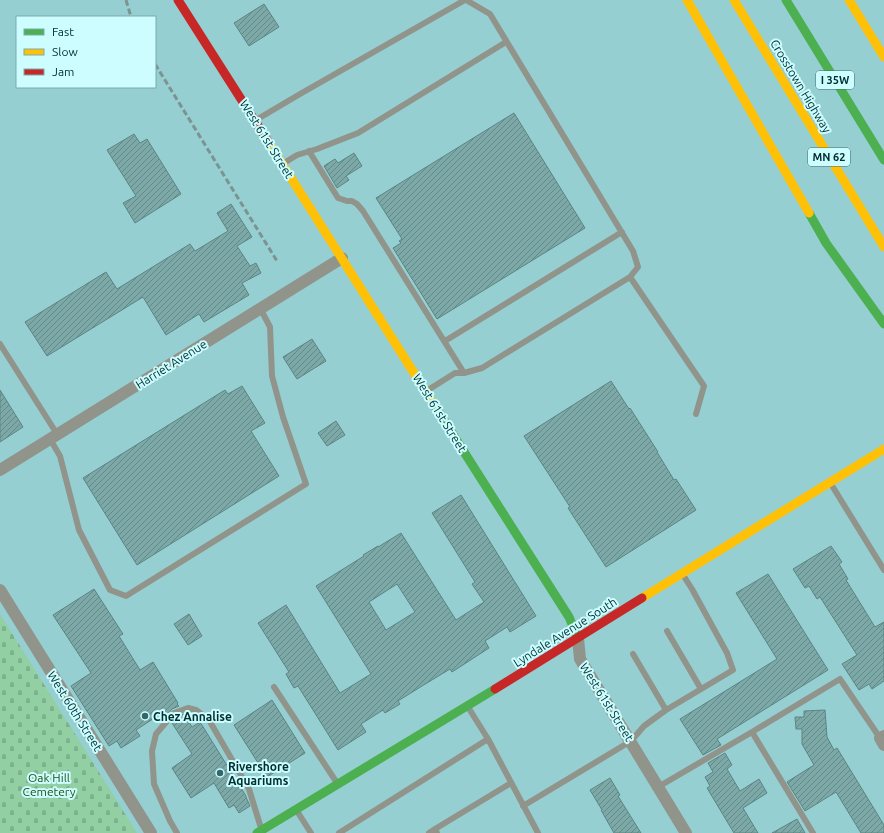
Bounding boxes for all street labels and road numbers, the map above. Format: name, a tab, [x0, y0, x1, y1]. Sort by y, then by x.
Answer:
street label: Crosstown Highway	[768, 37, 834, 135]
road number: I 35W	[816, 71, 854, 89]
street label: West 61st Street	[238, 97, 296, 181]
road number: MN 62	[808, 148, 850, 166]
street label: Harriet Avenue	[133, 337, 209, 391]
street label: West 61st Street	[411, 371, 469, 455]
street label: Lyndale Avenue South	[511, 595, 619, 669]
street label: West 61st Street	[578, 660, 636, 744]
street label: West 60th Street	[45, 669, 105, 754]

